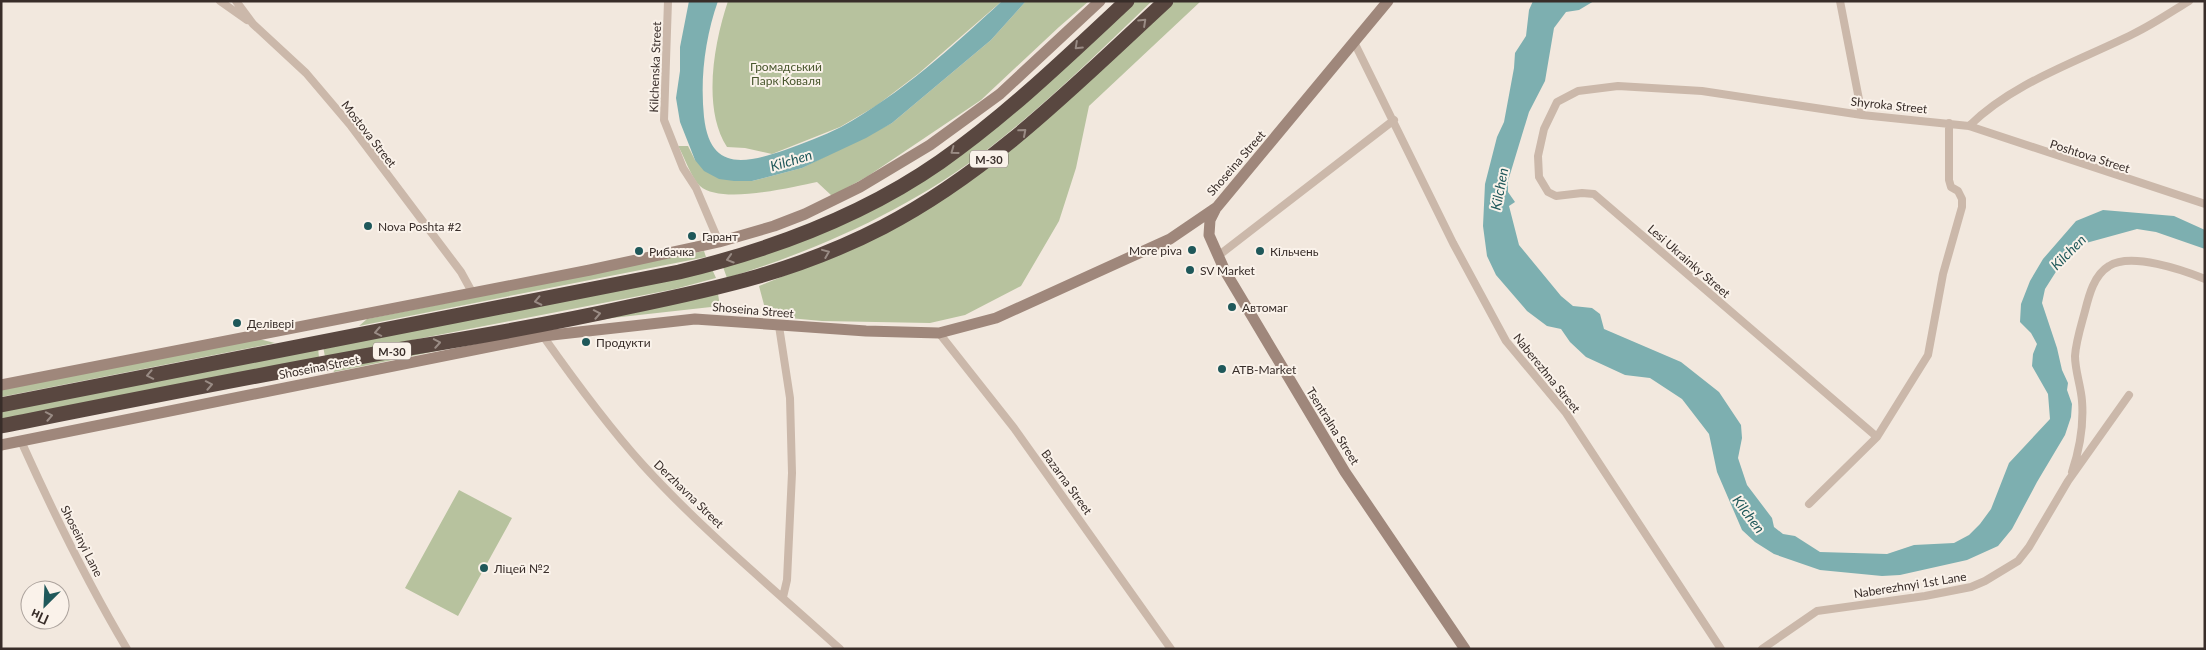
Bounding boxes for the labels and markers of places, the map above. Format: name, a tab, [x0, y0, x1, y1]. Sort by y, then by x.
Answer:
place label: Nova Poshta #2	[378, 219, 462, 234]
marker: Nova Poshta #2	[362, 220, 374, 232]
place label: Гарант	[702, 229, 738, 244]
marker: Гарант	[686, 230, 698, 242]
place label: More piva	[1129, 243, 1182, 258]
place label: Рибачка	[649, 244, 694, 259]
marker: More piva	[1186, 244, 1198, 256]
place label: Кільчень	[1270, 244, 1319, 259]
marker: Рибачка	[633, 245, 645, 257]
marker: Кільчень	[1254, 245, 1266, 257]
place label: SV Market	[1200, 263, 1255, 278]
marker: SV Market	[1184, 264, 1196, 276]
place label: Автомаг	[1242, 300, 1288, 315]
marker: Автомаг	[1226, 301, 1238, 313]
place label: Делівері	[247, 316, 294, 331]
marker: Делівері	[231, 317, 243, 329]
place label: Продукти	[596, 335, 651, 350]
marker: Продукти	[580, 336, 592, 348]
place label: ATB-Market	[1232, 362, 1297, 377]
marker: ATB-Market	[1216, 363, 1228, 375]
place label: Ліцей №2	[493, 561, 550, 576]
marker: Ліцей №2	[478, 562, 490, 574]

